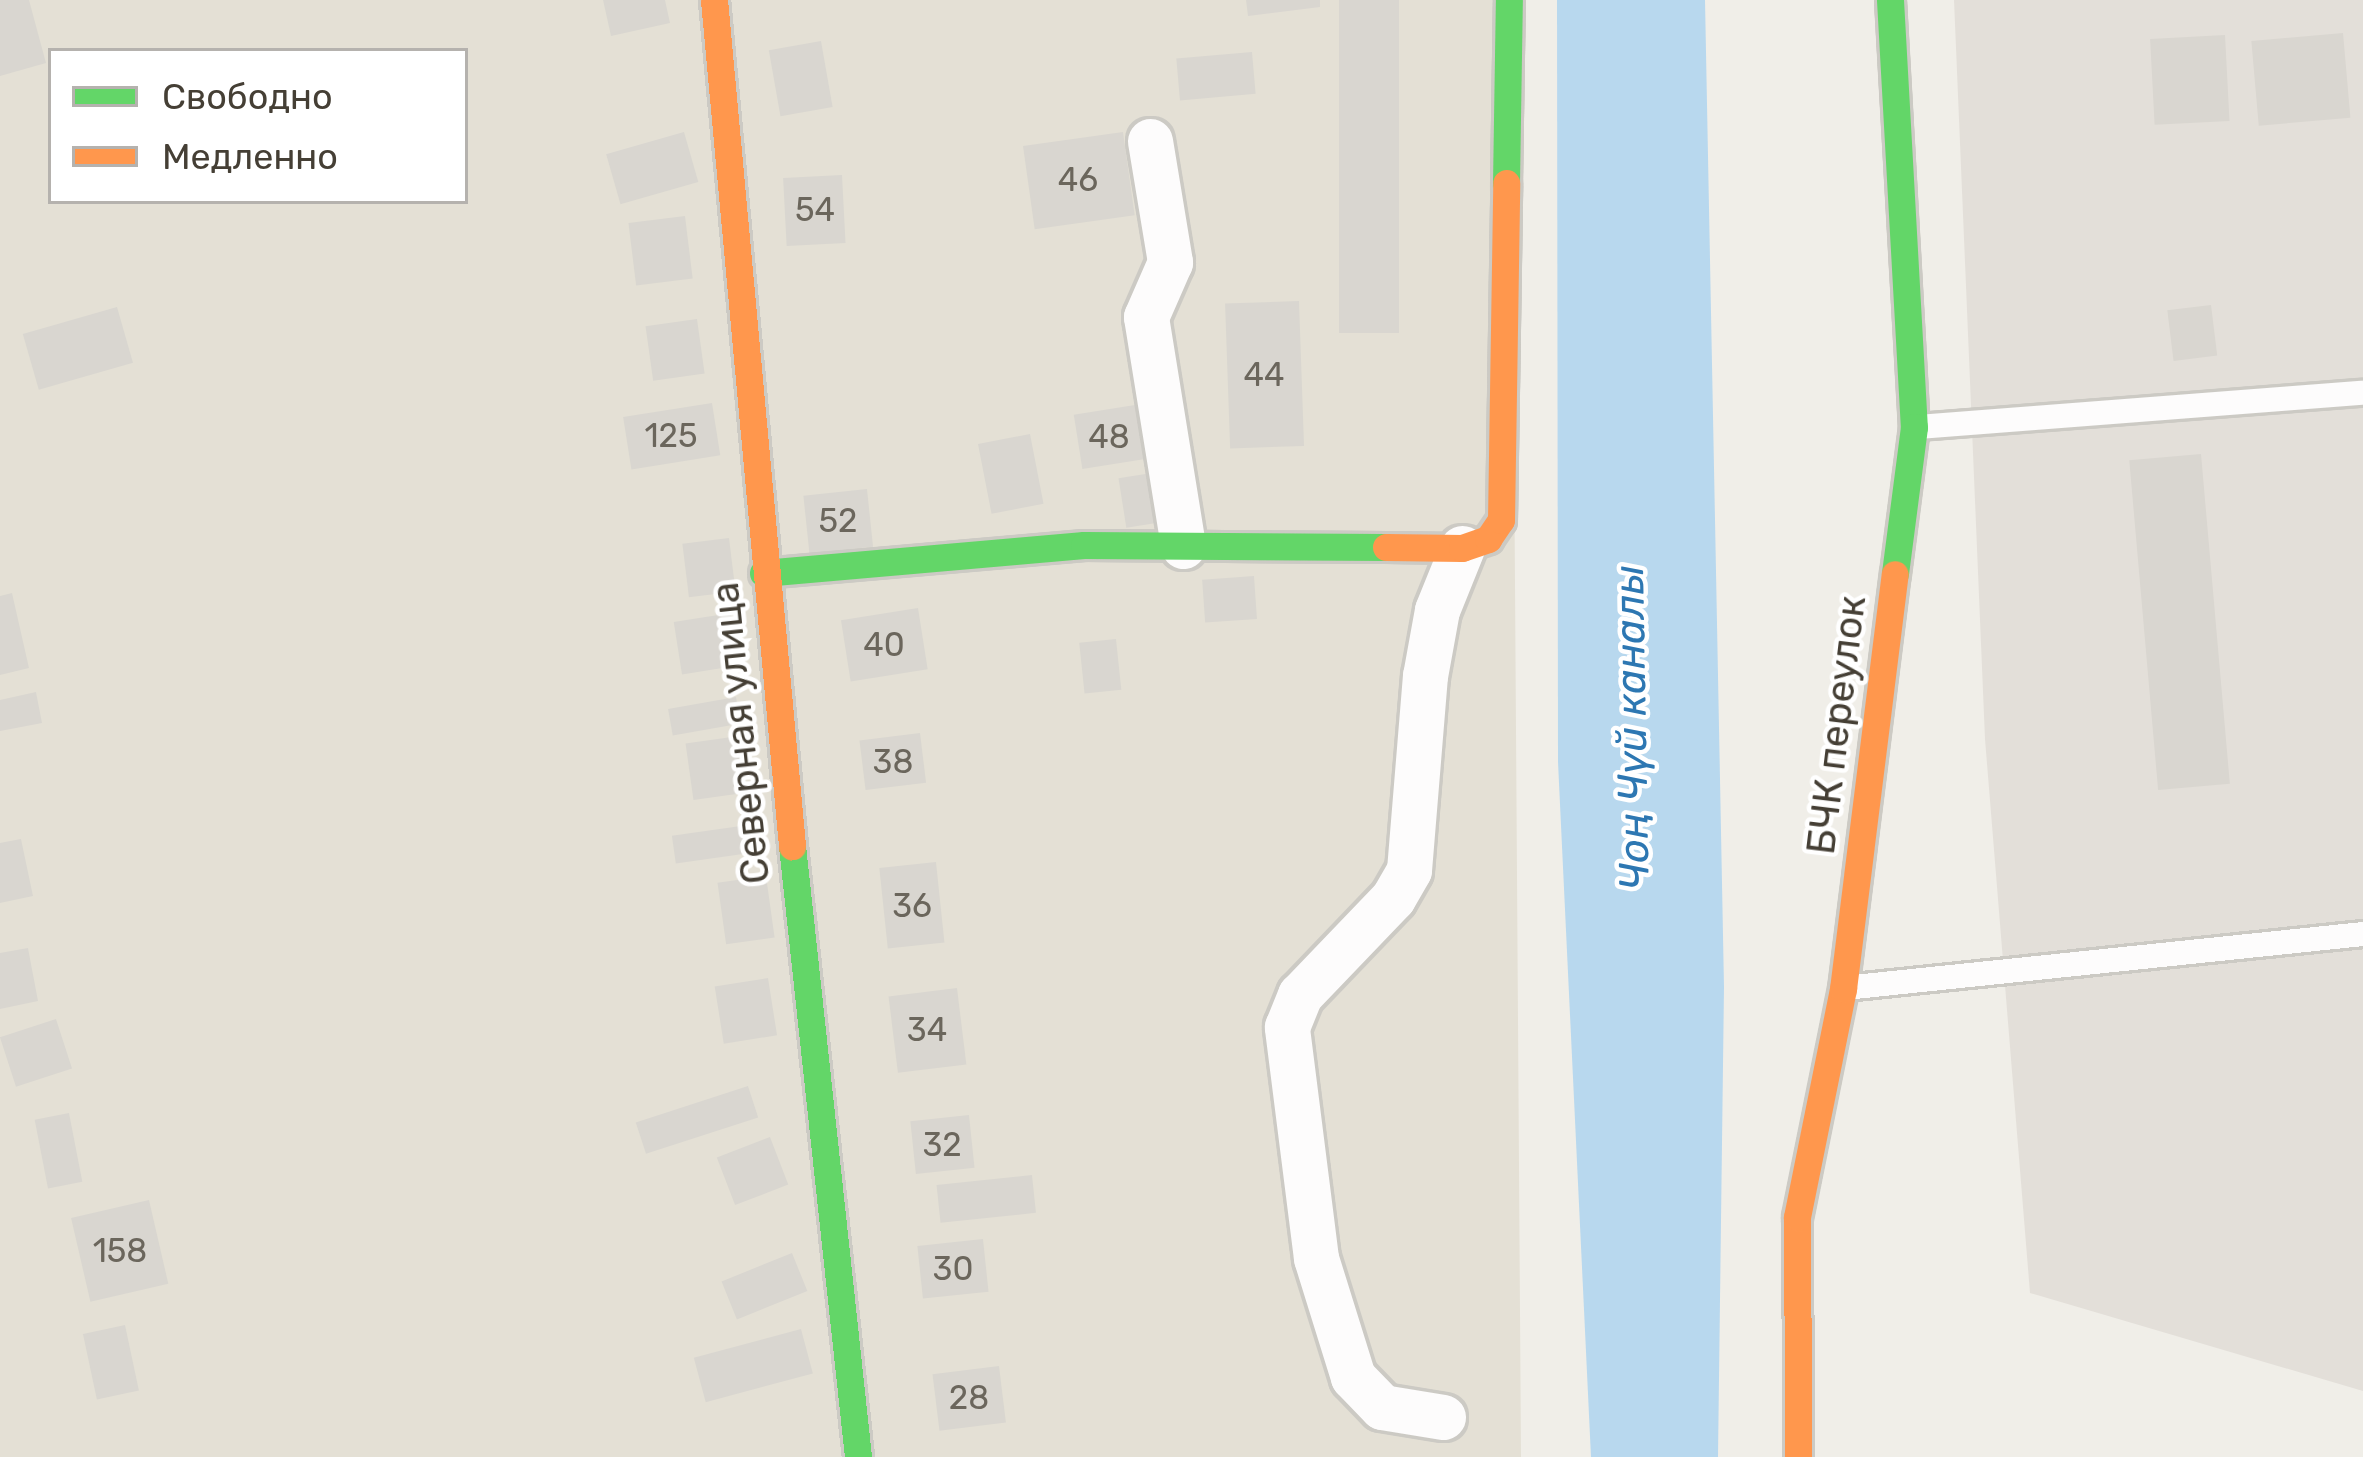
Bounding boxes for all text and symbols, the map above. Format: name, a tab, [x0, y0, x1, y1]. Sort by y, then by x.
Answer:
legend	[48, 48, 468, 204]
text: Свободно	[162, 75, 333, 118]
text: Медленно	[162, 135, 338, 178]
house number: 46	[1058, 160, 1098, 200]
house number: 54	[795, 190, 835, 230]
house number: 44	[1244, 355, 1284, 395]
house number: 125	[644, 416, 698, 456]
house number: 48	[1088, 417, 1130, 457]
house number: 52	[819, 501, 857, 541]
water label: Чоң Чүй каналы	[1604, 565, 1660, 891]
street label: Северная улица	[702, 580, 780, 886]
street label: БЧК переулок	[1798, 593, 1876, 857]
house number: 40	[863, 625, 905, 665]
house number: 38	[873, 742, 913, 782]
house number: 36	[892, 886, 932, 926]
house number: 34	[907, 1010, 947, 1050]
house number: 32	[922, 1125, 962, 1165]
house number: 158	[93, 1231, 147, 1271]
house number: 30	[933, 1249, 973, 1289]
house number: 28	[949, 1378, 989, 1418]

